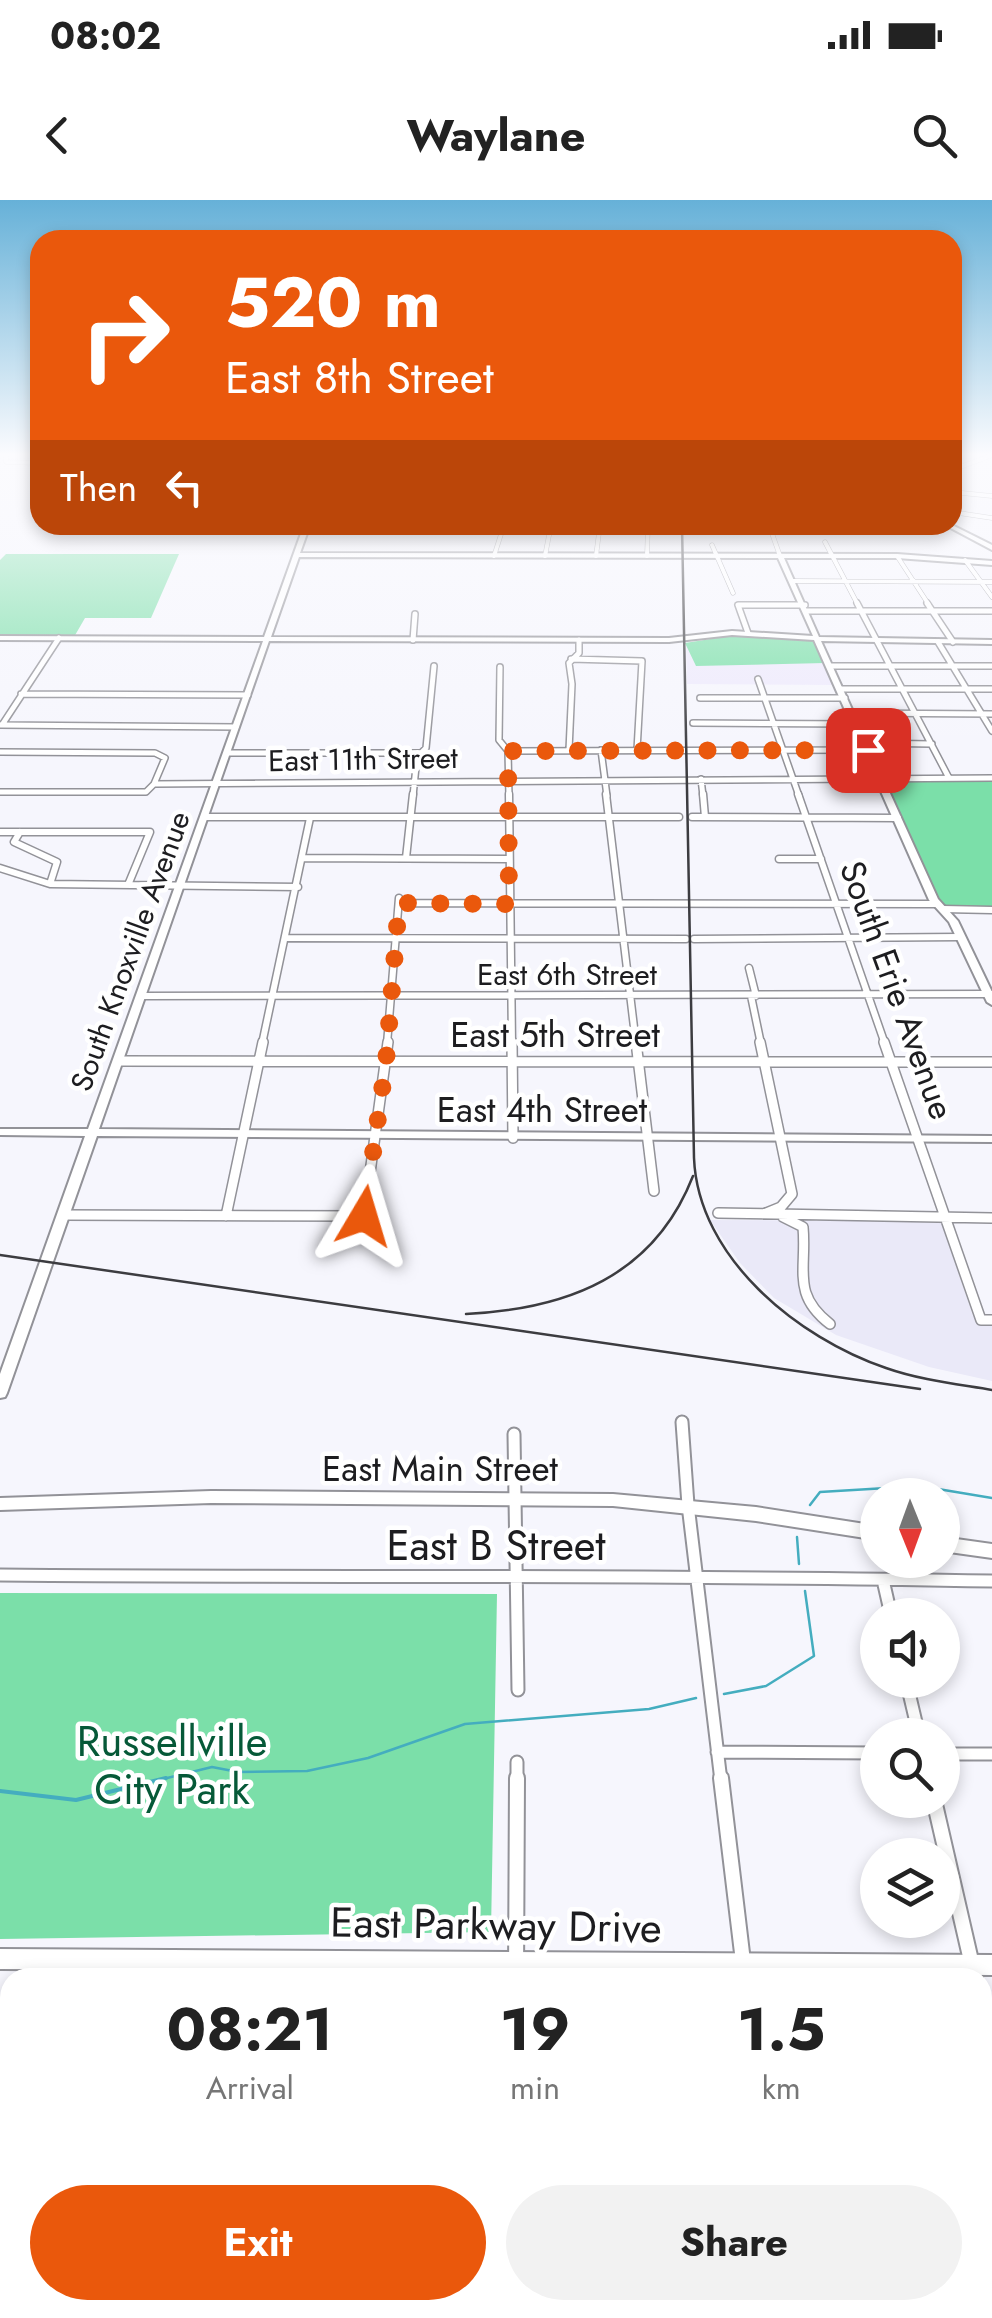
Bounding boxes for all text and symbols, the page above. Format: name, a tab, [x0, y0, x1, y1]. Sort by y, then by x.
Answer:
text: 08:02	[50, 8, 161, 63]
text: Waylane	[407, 103, 585, 168]
icon: back	[30, 108, 85, 163]
icon: search	[907, 108, 962, 163]
text: 520 m	[225, 252, 441, 353]
icon: right	[60, 270, 190, 400]
text: East 8th Street	[225, 345, 494, 410]
text: Then	[60, 460, 137, 515]
icon: left	[157, 460, 212, 515]
pin	[826, 708, 911, 793]
icon: arrive	[841, 723, 896, 778]
street label: East 11th Street	[268, 736, 459, 782]
street label: South Knoxville Avenue	[59, 805, 201, 1097]
street label: South Erie Avenue	[827, 854, 967, 1126]
street label: East 6th Street	[477, 953, 658, 996]
street label: East 5th Street	[450, 1010, 660, 1060]
street label: East 4th Street	[437, 1085, 648, 1135]
position arrow	[312, 1164, 416, 1268]
street label: East Main Street	[322, 1444, 558, 1494]
north arrow	[860, 1478, 960, 1578]
map controls	[860, 1478, 960, 1938]
street label: East B Street	[386, 1515, 606, 1576]
button: sound	[860, 1598, 960, 1698]
park label: Russellville City Park	[77, 1711, 267, 1820]
button: search	[860, 1718, 960, 1818]
button: layers	[860, 1838, 960, 1938]
street label: East Parkway Drive	[330, 1892, 662, 1958]
text: 08:21	[167, 1986, 333, 2073]
text: 19	[500, 1986, 570, 2073]
text: 1.5	[737, 1986, 825, 2073]
text: Arrival	[206, 2065, 294, 2111]
text: min	[510, 2065, 560, 2111]
text: km	[762, 2065, 801, 2111]
button: Exit	[30, 2185, 486, 2300]
button: Share	[506, 2185, 962, 2300]

